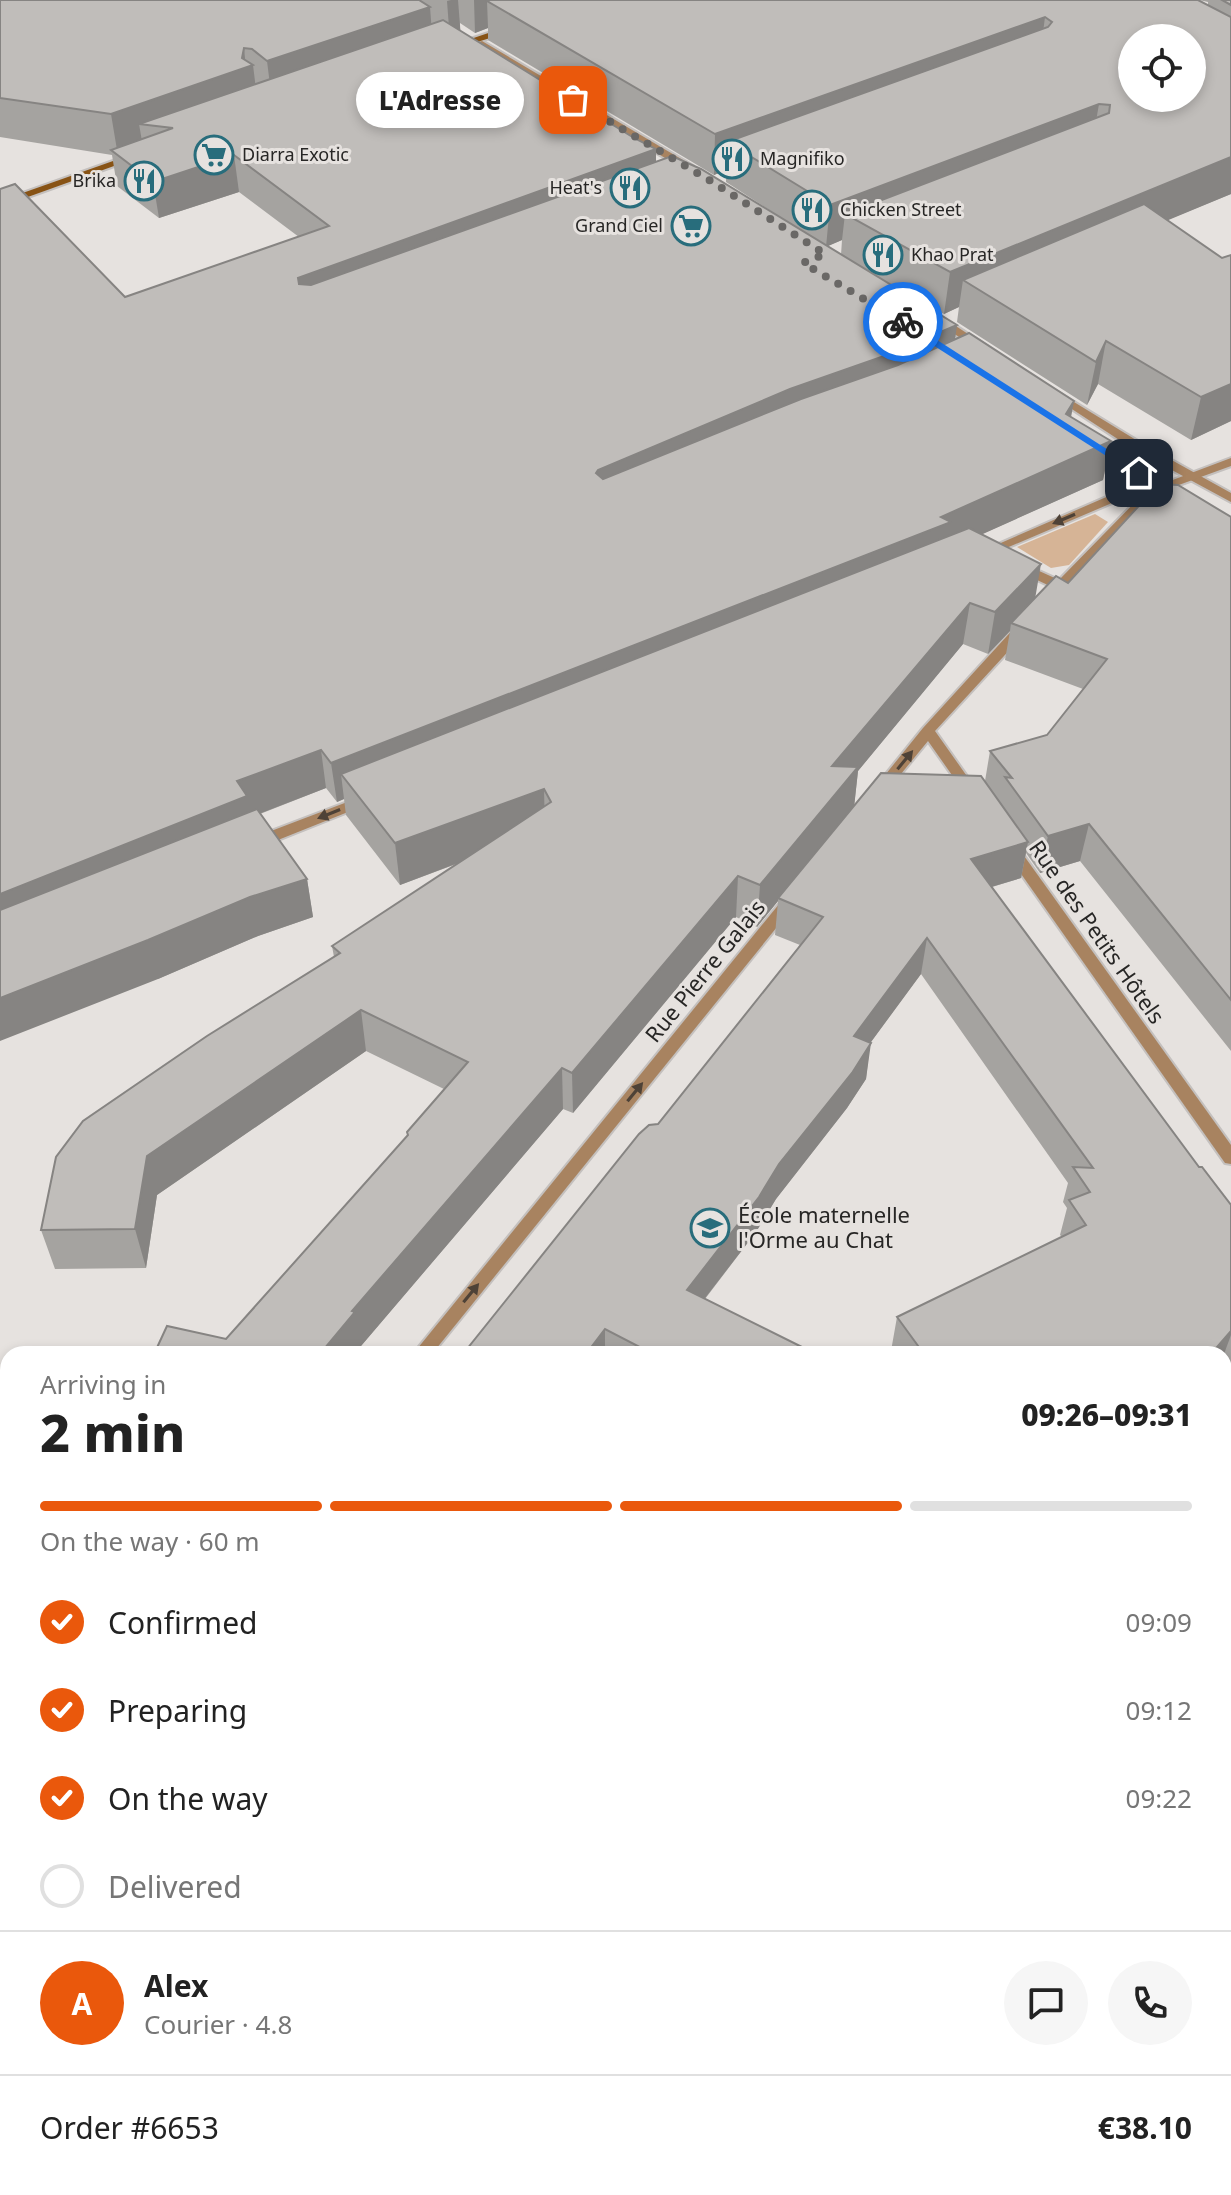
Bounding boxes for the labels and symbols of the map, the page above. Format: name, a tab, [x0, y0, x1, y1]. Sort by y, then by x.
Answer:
pin	[539, 66, 607, 134]
callout: L'Adresse	[357, 72, 525, 128]
supermarket icon: Diarra Exotic	[193, 134, 235, 176]
restaurant icon: Magnifiko	[711, 138, 753, 180]
place label: Diarra Exotic	[242, 142, 349, 166]
place label: Magnifiko	[760, 146, 845, 170]
restaurant icon: Brika	[123, 160, 165, 202]
restaurant icon: Heat's	[609, 167, 651, 209]
place label: Brika	[73, 168, 116, 192]
place label: Heat's	[549, 175, 602, 199]
restaurant icon: Chicken Street	[791, 189, 833, 231]
place label: Chicken Street	[840, 197, 962, 221]
supermarket icon: Grand Ciel	[670, 205, 712, 247]
place label: Grand Ciel	[575, 213, 663, 237]
restaurant icon: Khao Prat	[862, 234, 904, 276]
place label: Khao Prat	[911, 242, 994, 266]
courier	[863, 282, 943, 362]
pin	[1105, 439, 1173, 507]
one-way arrow	[1052, 513, 1076, 526]
one-way arrow	[896, 750, 913, 770]
one-way arrow	[317, 808, 341, 821]
street label: Rue des Petits Hôtels	[1023, 834, 1172, 1029]
street label: Rue Pierre Galais	[637, 893, 771, 1048]
one-way arrow	[626, 1082, 643, 1102]
place label: École maternelle l'Orme au Chat	[738, 1199, 910, 1254]
school or university icon: École maternelle l'Orme au Chat	[689, 1207, 731, 1249]
one-way arrow	[462, 1284, 479, 1304]

